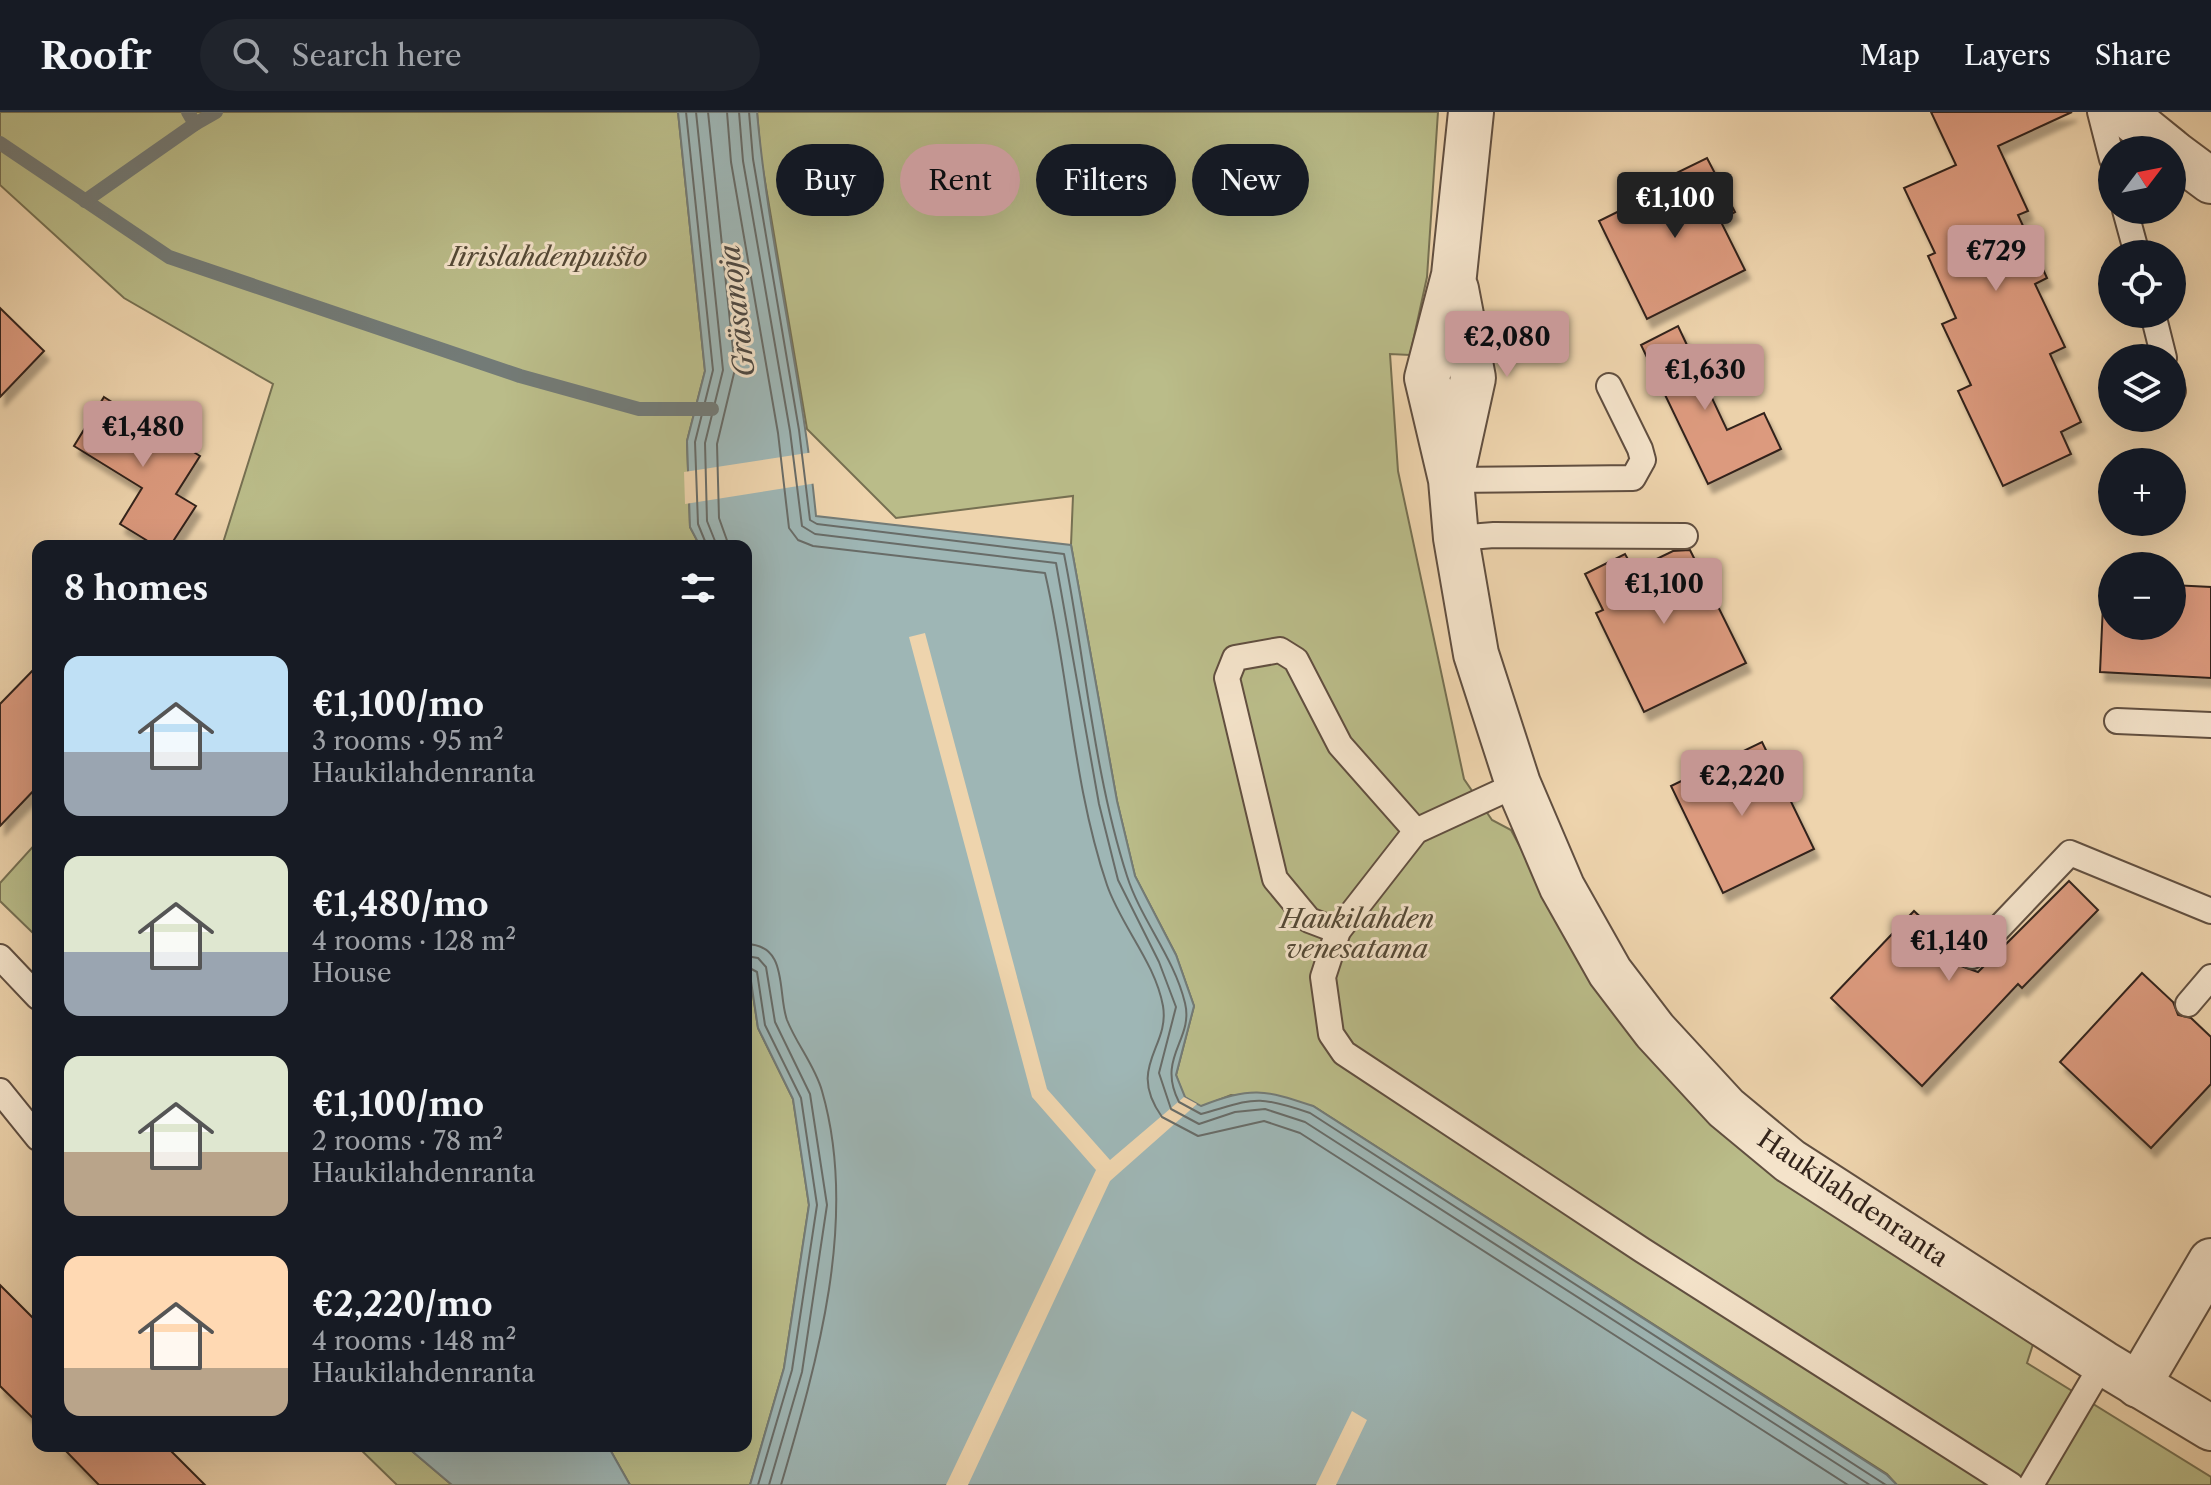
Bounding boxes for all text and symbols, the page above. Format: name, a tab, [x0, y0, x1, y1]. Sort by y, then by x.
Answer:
search box	[200, 19, 760, 91]
text: Roofr	[40, 32, 152, 79]
icon: search	[228, 33, 272, 77]
text: Search here	[292, 37, 462, 74]
text: Map	[1860, 38, 1920, 72]
text: Layers	[1964, 38, 2051, 72]
text: Share	[2095, 38, 2171, 72]
north arrow	[2098, 136, 2186, 224]
map controls	[2098, 136, 2186, 640]
chip: Buy	[776, 144, 884, 216]
chip: Rent	[900, 144, 1020, 216]
chip: Filters	[1036, 144, 1176, 216]
chip: New	[1192, 144, 1309, 216]
pin: €1,100	[1610, 172, 1740, 240]
text: €1,100	[1635, 182, 1715, 214]
pin: €729	[1949, 225, 2043, 293]
text: €729	[1966, 235, 2026, 267]
button: locate	[2098, 240, 2186, 328]
park label: Iirislahdenpuisto	[447, 241, 647, 273]
water label: Gräsanoja	[712, 243, 762, 379]
pin: €2,080	[1442, 311, 1572, 379]
text: €2,080	[1463, 321, 1551, 353]
pin: €1,630	[1640, 344, 1770, 412]
button: layers	[2098, 344, 2186, 432]
text: €1,630	[1664, 354, 1746, 386]
pin: €1,480	[78, 401, 208, 469]
text: €1,480	[101, 411, 185, 443]
button: +	[2098, 448, 2186, 536]
button: −	[2098, 552, 2186, 640]
pin: €1,100	[1599, 558, 1729, 626]
icon: filters	[676, 566, 720, 610]
text: 8 homes	[64, 567, 208, 609]
text: €1,100	[1624, 568, 1704, 600]
text: €1,100/mo	[312, 683, 484, 725]
icon: home	[128, 688, 224, 784]
text: 3 rooms · 95 m²	[312, 725, 504, 757]
pin: €2,220	[1677, 750, 1807, 818]
text: Haukilahdenranta	[312, 757, 535, 789]
text: €2,220	[1699, 760, 1785, 792]
text: €1,480/mo	[312, 883, 489, 925]
icon: home	[128, 888, 224, 984]
park label: Haukilahden venesatama	[1278, 903, 1434, 965]
pin: €1,140	[1884, 915, 2014, 983]
text: 4 rooms · 128 m²	[312, 925, 516, 957]
text: €1,140	[1909, 925, 1989, 957]
text: House	[312, 957, 392, 989]
text: €1,100/mo	[312, 1083, 484, 1125]
icon: home	[128, 1088, 224, 1184]
street label: Haukilahdenranta	[1752, 1122, 1955, 1274]
text: 2 rooms · 78 m²	[312, 1125, 503, 1157]
text: Haukilahdenranta	[312, 1157, 535, 1189]
text: €2,220/mo	[312, 1283, 493, 1325]
icon: home	[128, 1288, 224, 1384]
text: 4 rooms · 148 m²	[312, 1325, 516, 1357]
text: Haukilahdenranta	[312, 1357, 535, 1389]

